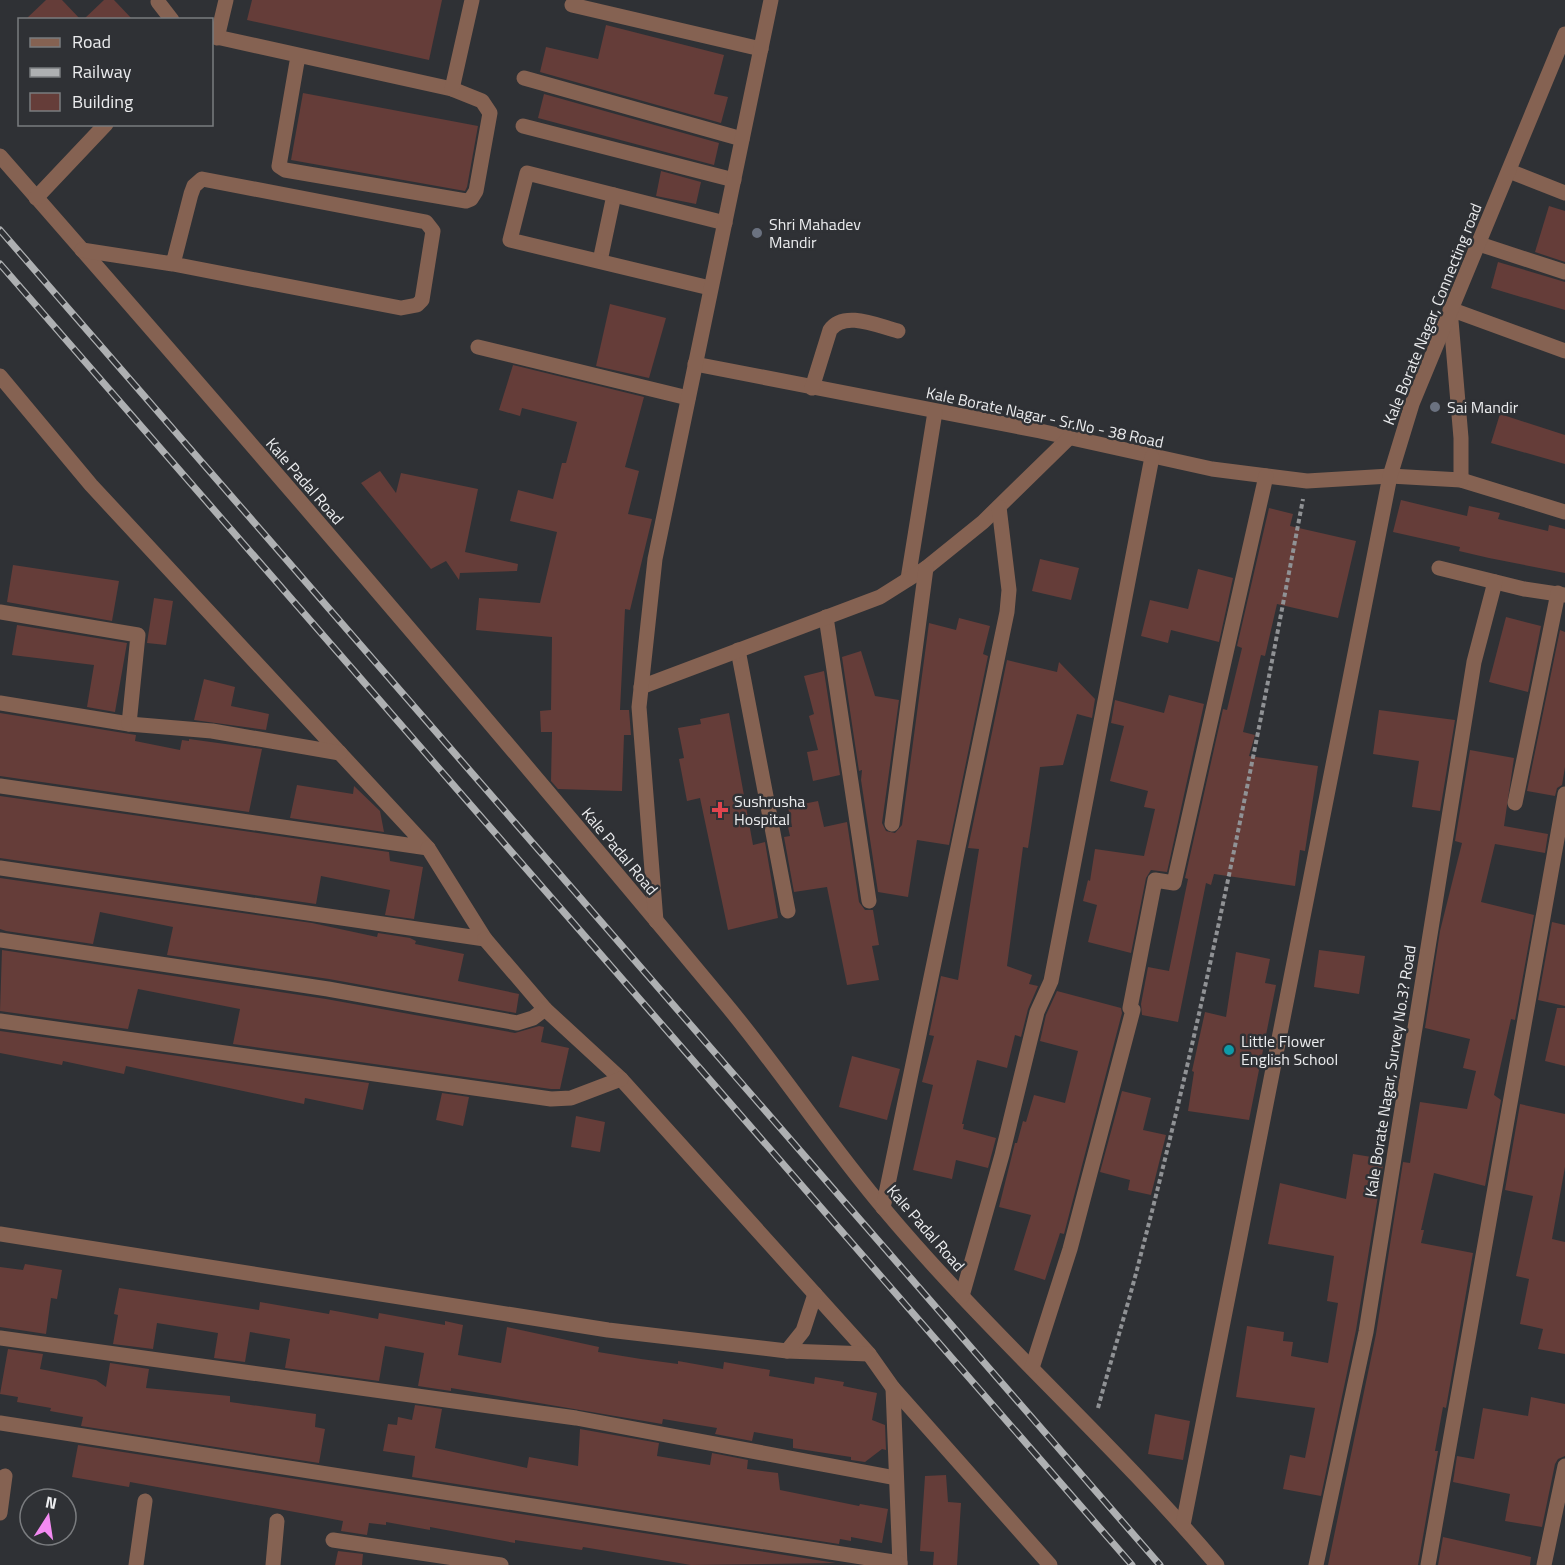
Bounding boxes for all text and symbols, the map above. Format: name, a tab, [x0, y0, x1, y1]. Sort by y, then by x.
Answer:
legend	[18, 18, 213, 126]
text: Road	[72, 28, 111, 55]
text: Railway	[72, 58, 132, 85]
text: Building	[72, 88, 133, 115]
street label: Kale Borate Nagar, Connecting road	[1376, 199, 1488, 429]
place label: Shri Mahadev Mandir	[769, 212, 861, 254]
marker: Shri Mahadev Mandir	[750, 226, 764, 240]
street label: Kale Borate Nagar - Sr.No - 38 Road	[924, 380, 1166, 454]
place label: Sai Mandir	[1447, 395, 1519, 419]
marker: Sai Mandir	[1428, 400, 1442, 414]
street label: Kale Padal Road	[260, 432, 350, 530]
place label: Sushrusha Hospital	[734, 789, 805, 831]
marker: Sushrusha Hospital	[711, 801, 729, 819]
street label: Kale Padal Road	[576, 802, 664, 900]
street label: Kale Borate Nagar, Survey No.3? Road	[1358, 943, 1422, 1199]
place label: Little Flower English School	[1241, 1029, 1338, 1071]
marker: Little Flower English School	[1222, 1043, 1236, 1057]
street label: Kale Padal Road	[881, 1179, 971, 1277]
north arrow	[18, 1487, 78, 1547]
text: N	[43, 1489, 59, 1515]

